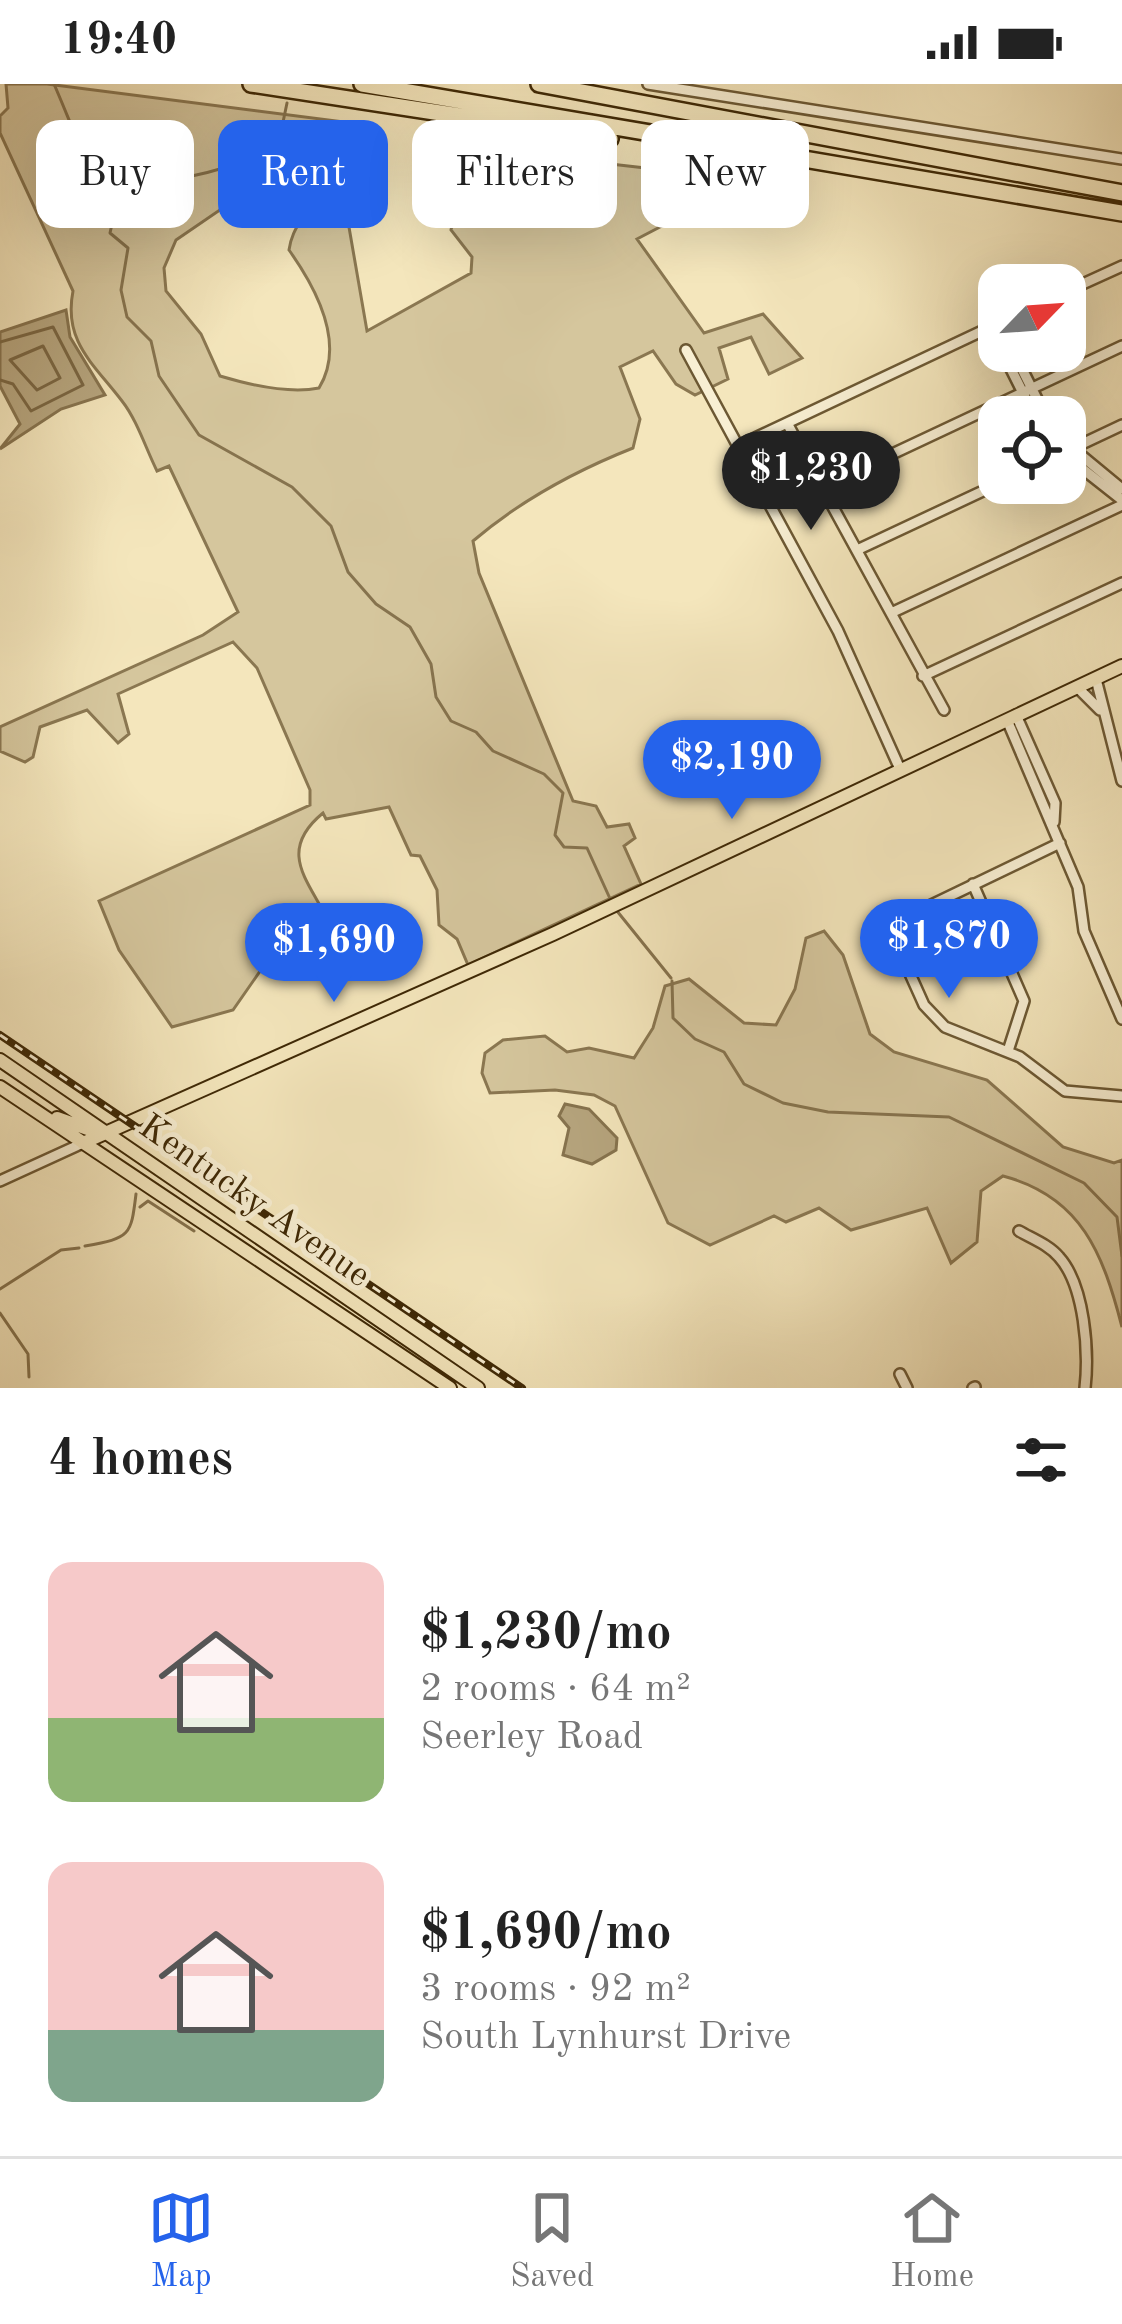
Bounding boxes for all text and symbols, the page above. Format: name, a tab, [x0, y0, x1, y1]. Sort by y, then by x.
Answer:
text: 19:40	[60, 19, 177, 64]
chip: Buy	[36, 120, 194, 228]
chip: Rent	[218, 120, 388, 228]
chip: Filters	[412, 120, 617, 228]
chip: New	[641, 120, 809, 228]
north arrow	[978, 264, 1086, 372]
map controls	[978, 264, 1086, 504]
button: locate	[978, 396, 1086, 504]
pin: $1,230	[713, 431, 909, 533]
text: $1,230	[749, 450, 873, 489]
pin: $2,190	[634, 720, 830, 822]
text: $2,190	[670, 739, 794, 778]
pin: $1,870	[851, 899, 1047, 1001]
pin: $1,690	[236, 903, 432, 1005]
text: $1,870	[887, 918, 1011, 957]
text: $1,690	[272, 922, 396, 961]
street label: Kentucky Avenue	[132, 1109, 376, 1295]
icon: filters	[1008, 1427, 1074, 1493]
text: 4 homes	[48, 1435, 233, 1486]
text: $1,230/mo	[420, 1609, 672, 1660]
icon: home	[144, 1610, 288, 1754]
text: 2 rooms · 64 m²	[420, 1670, 691, 1709]
text: Seerley Road	[420, 1718, 643, 1757]
text: $1,690/mo	[420, 1909, 672, 1960]
icon: home	[144, 1910, 288, 2054]
text: 3 rooms · 92 m²	[420, 1970, 691, 2009]
text: South Lynhurst Drive	[420, 2018, 791, 2057]
tab: Map	[148, 2185, 214, 2298]
tab: Saved	[510, 2185, 594, 2298]
tab: Home	[890, 2185, 974, 2298]

